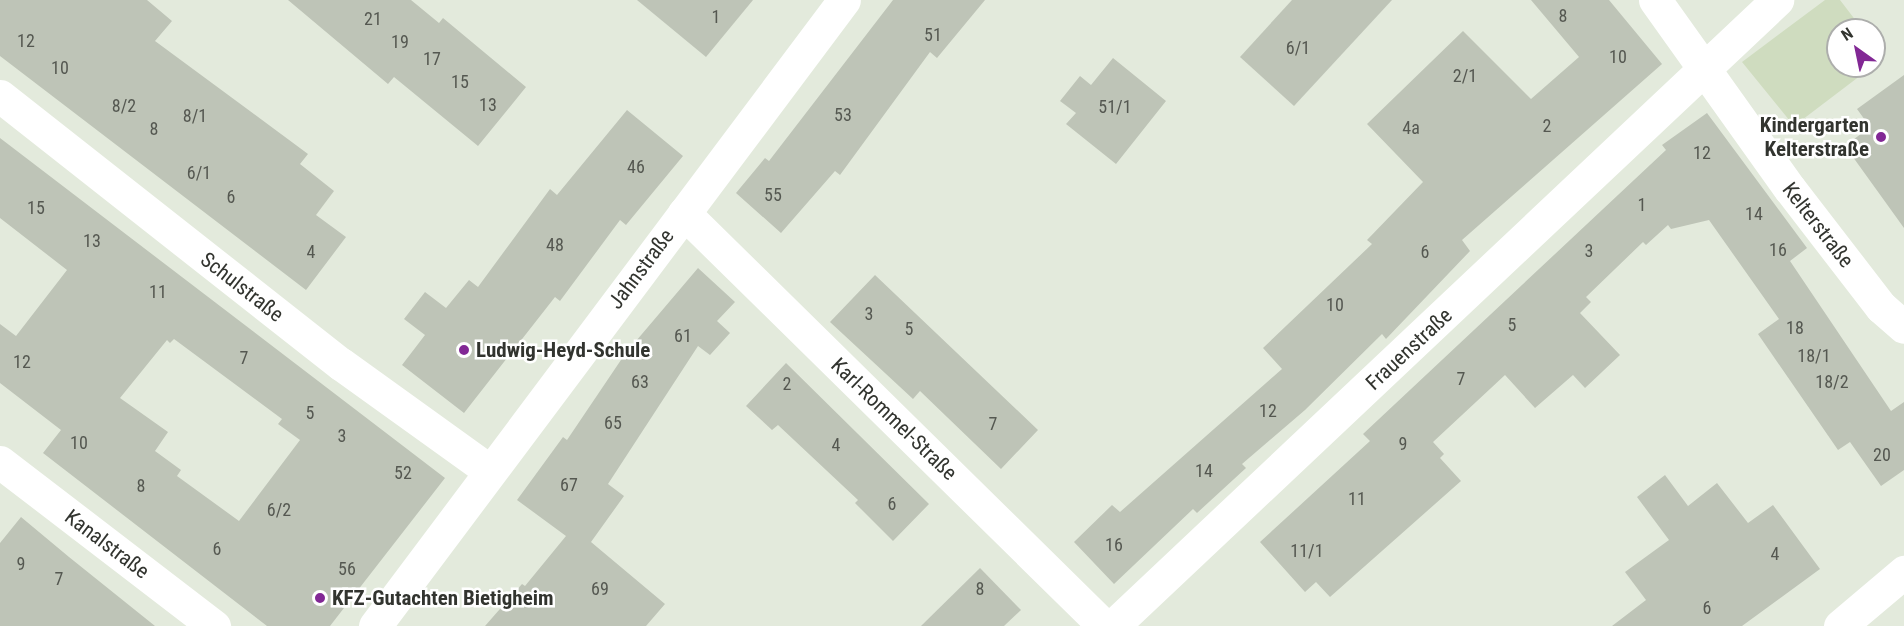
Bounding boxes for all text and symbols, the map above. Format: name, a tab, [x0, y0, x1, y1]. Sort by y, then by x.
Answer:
house number: 8	[1559, 5, 1567, 27]
house number: 1	[712, 6, 720, 28]
house number: 21	[364, 8, 382, 30]
north arrow	[1826, 18, 1886, 78]
house number: 51	[924, 24, 942, 46]
text: N	[1838, 24, 1856, 45]
house number: 12	[17, 30, 35, 52]
house number: 19	[391, 31, 409, 53]
house number: 6/1	[1286, 37, 1310, 59]
house number: 10	[1609, 46, 1627, 68]
house number: 17	[423, 48, 441, 70]
house number: 10	[51, 57, 69, 79]
house number: 2/1	[1453, 65, 1477, 87]
house number: 15	[451, 71, 469, 93]
house number: 13	[479, 94, 497, 116]
house number: 8/2	[112, 95, 136, 117]
house number: 51/1	[1098, 96, 1132, 118]
house number: 53	[834, 104, 852, 126]
house number: 8/1	[183, 105, 207, 127]
place label: Kindergarten Kelterstraße	[1760, 112, 1869, 162]
house number: 2	[1543, 115, 1551, 137]
house number: 4a	[1402, 117, 1420, 139]
house number: 8	[150, 118, 158, 140]
marker: Kindergarten Kelterstraße	[1874, 130, 1888, 144]
house number: 12	[1693, 142, 1711, 164]
house number: 46	[627, 156, 645, 178]
house number: 6/1	[187, 162, 211, 184]
street label: Kelterstraße	[1777, 177, 1859, 273]
house number: 55	[764, 184, 782, 206]
house number: 6	[227, 186, 235, 208]
house number: 1	[1638, 194, 1646, 216]
house number: 15	[27, 197, 45, 219]
house number: 14	[1745, 203, 1763, 225]
street label: Jahnstraße	[603, 224, 679, 314]
house number: 13	[83, 230, 101, 252]
house number: 48	[546, 234, 564, 256]
house number: 16	[1769, 239, 1787, 261]
house number: 3	[1585, 240, 1593, 262]
house number: 4	[307, 241, 315, 263]
house number: 6	[1421, 241, 1429, 263]
street label: Schulstraße	[195, 247, 289, 327]
house number: 11	[149, 281, 167, 303]
house number: 10	[1326, 294, 1344, 316]
house number: 3	[865, 303, 873, 325]
street label: Frauenstraße	[1361, 303, 1457, 395]
house number: 5	[1508, 314, 1516, 336]
house number: 18	[1786, 317, 1804, 339]
house number: 5	[905, 318, 913, 340]
house number: 61	[674, 325, 692, 347]
place label: Ludwig-Heyd-Schule	[476, 337, 650, 363]
marker: Ludwig-Heyd-Schule	[457, 343, 471, 357]
house number: 18/1	[1797, 345, 1831, 367]
house number: 7	[240, 347, 248, 369]
house number: 12	[13, 351, 31, 373]
street label: Karl-Rommel-Straße	[826, 353, 962, 485]
house number: 7	[1457, 368, 1465, 390]
house number: 63	[631, 371, 649, 393]
house number: 18/2	[1815, 371, 1849, 393]
house number: 2	[783, 373, 791, 395]
house number: 12	[1259, 400, 1277, 422]
house number: 5	[306, 402, 314, 424]
house number: 65	[604, 412, 622, 434]
house number: 7	[989, 413, 997, 435]
house number: 3	[338, 425, 346, 447]
house number: 10	[70, 432, 88, 454]
house number: 9	[1399, 433, 1407, 455]
house number: 4	[832, 434, 840, 456]
house number: 20	[1873, 444, 1891, 466]
house number: 14	[1195, 460, 1213, 482]
house number: 52	[394, 462, 412, 484]
house number: 67	[560, 474, 578, 496]
house number: 8	[137, 475, 145, 497]
house number: 11	[1348, 488, 1366, 510]
house number: 6	[888, 493, 896, 515]
house number: 6/2	[267, 499, 291, 521]
street label: Kanalstraße	[60, 504, 154, 584]
house number: 16	[1105, 534, 1123, 556]
house number: 6	[213, 538, 221, 560]
house number: 11/1	[1290, 540, 1324, 562]
house number: 4	[1771, 543, 1779, 565]
house number: 9	[17, 553, 25, 575]
house number: 56	[338, 558, 356, 580]
house number: 7	[55, 568, 63, 590]
house number: 69	[591, 578, 609, 600]
house number: 8	[976, 578, 984, 600]
place label: KFZ-Gutachten Bietigheim	[332, 585, 554, 611]
marker: KFZ-Gutachten Bietigheim	[313, 591, 327, 605]
house number: 6	[1703, 597, 1711, 619]

